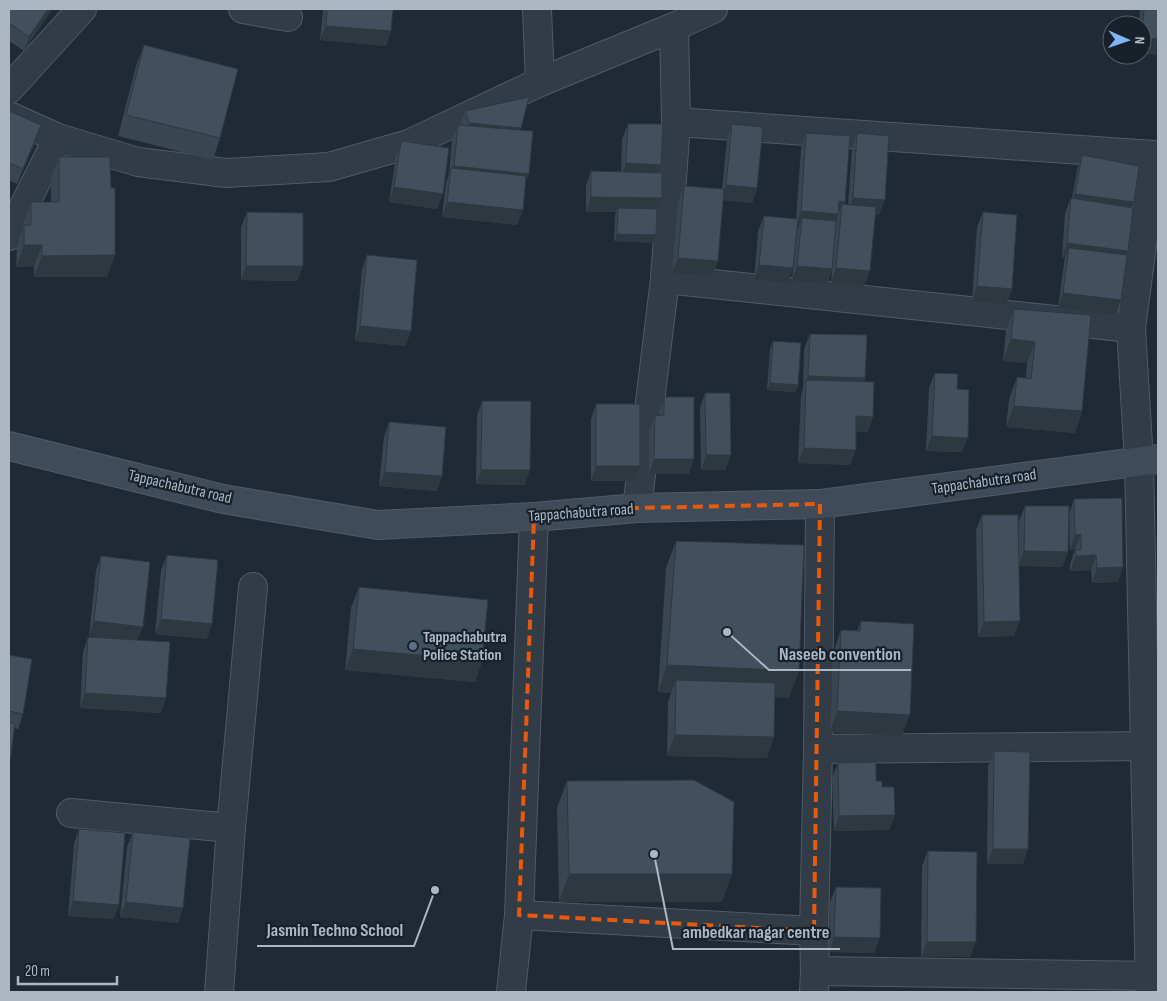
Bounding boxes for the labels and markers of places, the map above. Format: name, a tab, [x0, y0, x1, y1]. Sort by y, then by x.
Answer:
place label: Tappachabutra Police Station	[423, 628, 507, 665]
callout: Naseeb convention	[769, 637, 911, 670]
marker: Tappachabutra Police Station	[407, 640, 419, 652]
callout: Jasmin Techno School	[257, 913, 414, 946]
callout: ambedkar nagar centre	[673, 916, 840, 949]

